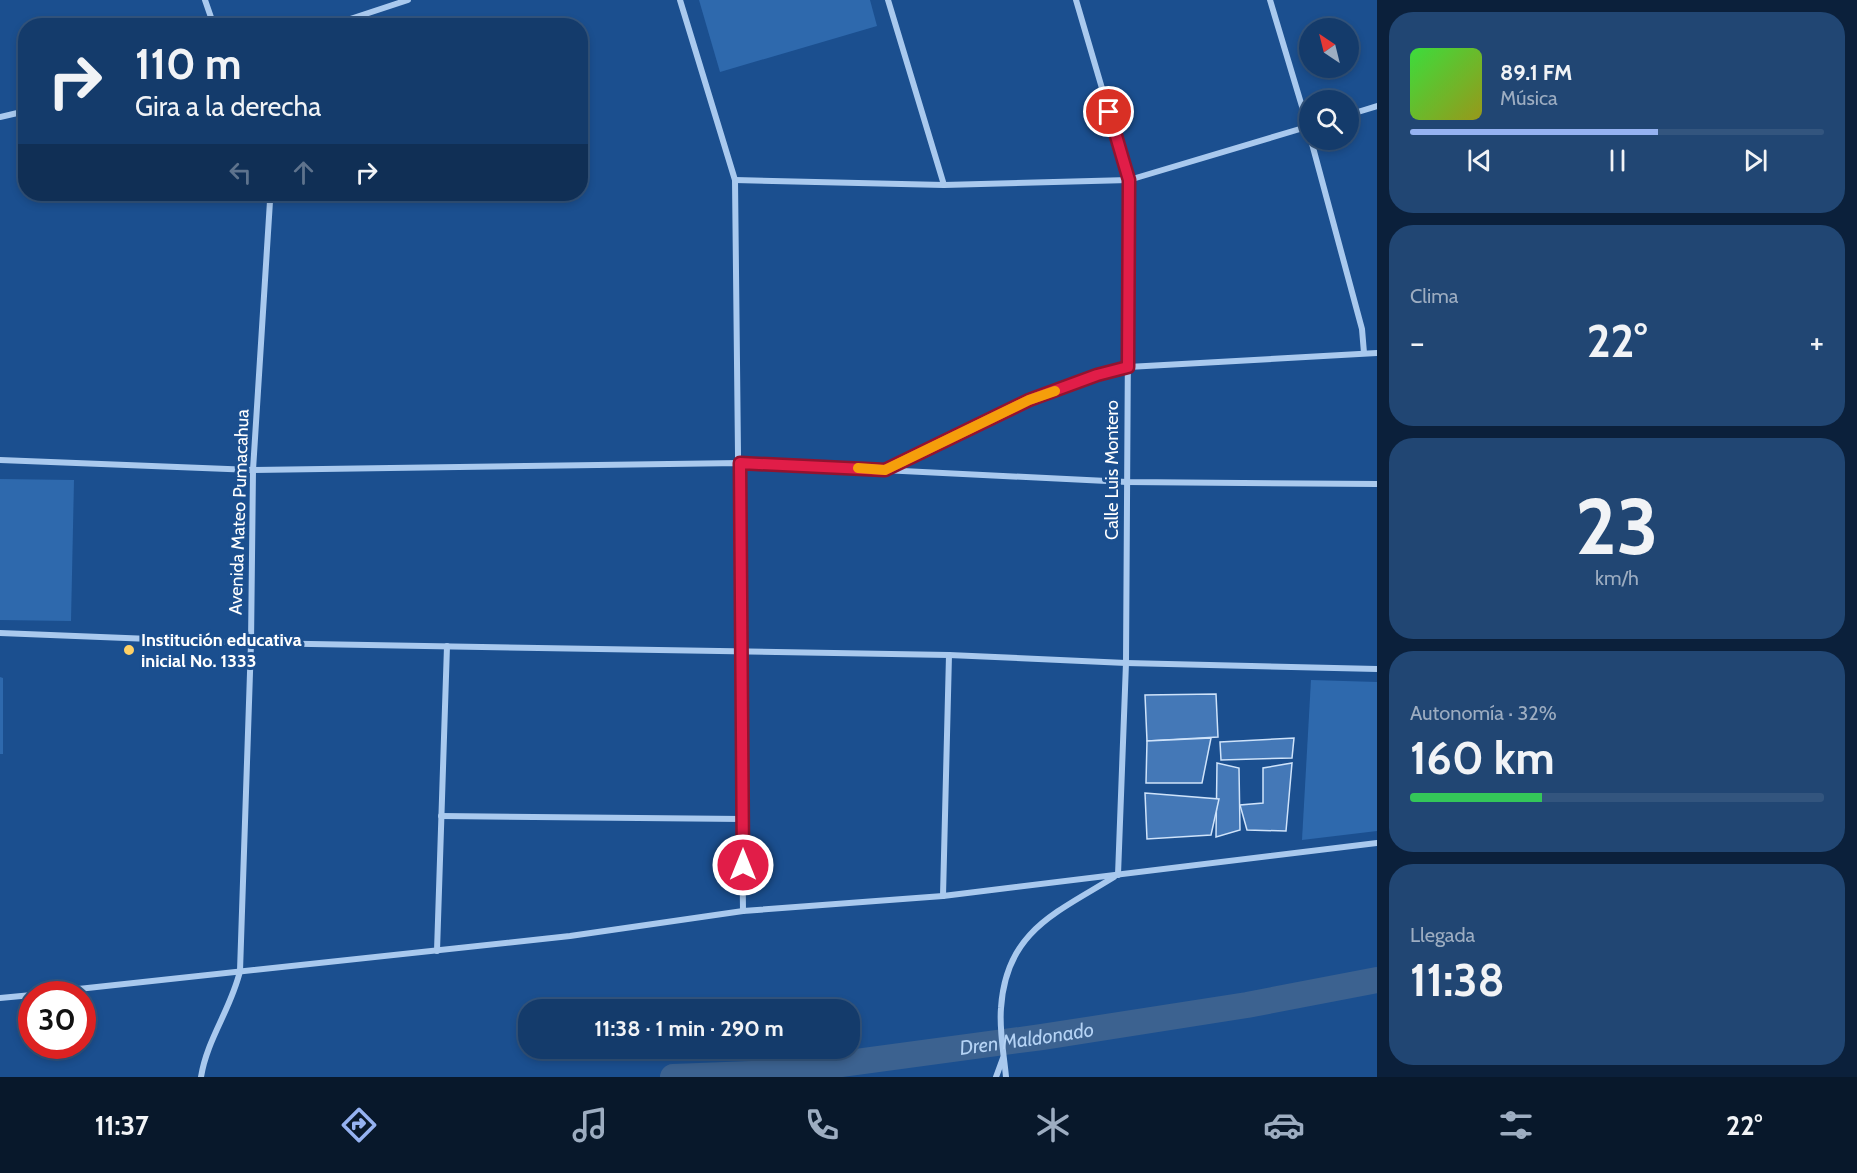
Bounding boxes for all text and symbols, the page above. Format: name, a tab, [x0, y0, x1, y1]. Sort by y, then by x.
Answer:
north arrow	[1299, 18, 1359, 78]
map controls	[1299, 18, 1359, 150]
text: 110 m	[135, 38, 242, 90]
icon: right	[36, 42, 114, 120]
text: 89.1 FM	[1500, 59, 1572, 86]
pin	[1083, 86, 1134, 137]
text: Música	[1500, 86, 1558, 110]
text: Gira a la derecha	[135, 90, 321, 123]
button: search	[1299, 90, 1359, 150]
icon: arrive	[1092, 95, 1125, 128]
icon: previous	[1463, 144, 1496, 177]
icon: pause	[1601, 144, 1634, 177]
icon: next	[1739, 144, 1772, 177]
icon: left	[224, 156, 257, 189]
icon: ahead	[287, 156, 320, 189]
icon: right	[350, 156, 383, 189]
text: Clima	[1410, 284, 1458, 308]
text: 22°	[1587, 314, 1647, 368]
text: −	[1410, 322, 1425, 362]
text: +	[1809, 322, 1824, 362]
street label: Calle Luis Montero	[1101, 400, 1123, 540]
street label: Avenida Mateo Pumacahua	[224, 408, 254, 615]
text: 23	[1575, 479, 1659, 574]
text: km/h	[1595, 566, 1639, 590]
place label: Institución educativa inicial No. 1333	[141, 629, 302, 672]
marker: Institución educativa inicial No. 1333	[122, 643, 136, 657]
text: Autonomía · 32%	[1410, 701, 1557, 725]
text: 160 km	[1410, 731, 1555, 785]
position arrow	[711, 833, 775, 897]
text: Llegada	[1410, 923, 1475, 947]
text: 11:38	[1410, 953, 1505, 1007]
speed limit sign: 30	[18, 981, 96, 1059]
text: 11:38 · 1 min · 290 m	[594, 1015, 784, 1042]
water label: Dren Maldonado	[958, 1017, 1095, 1060]
icon: directions	[338, 1104, 380, 1146]
icon: music	[569, 1104, 611, 1146]
icon: phone	[801, 1104, 843, 1146]
icon: climate	[1032, 1104, 1074, 1146]
icon: car	[1263, 1104, 1305, 1146]
icon: filters	[1495, 1104, 1537, 1146]
text: 11:37	[95, 1109, 149, 1142]
text: 22°	[1726, 1109, 1762, 1142]

